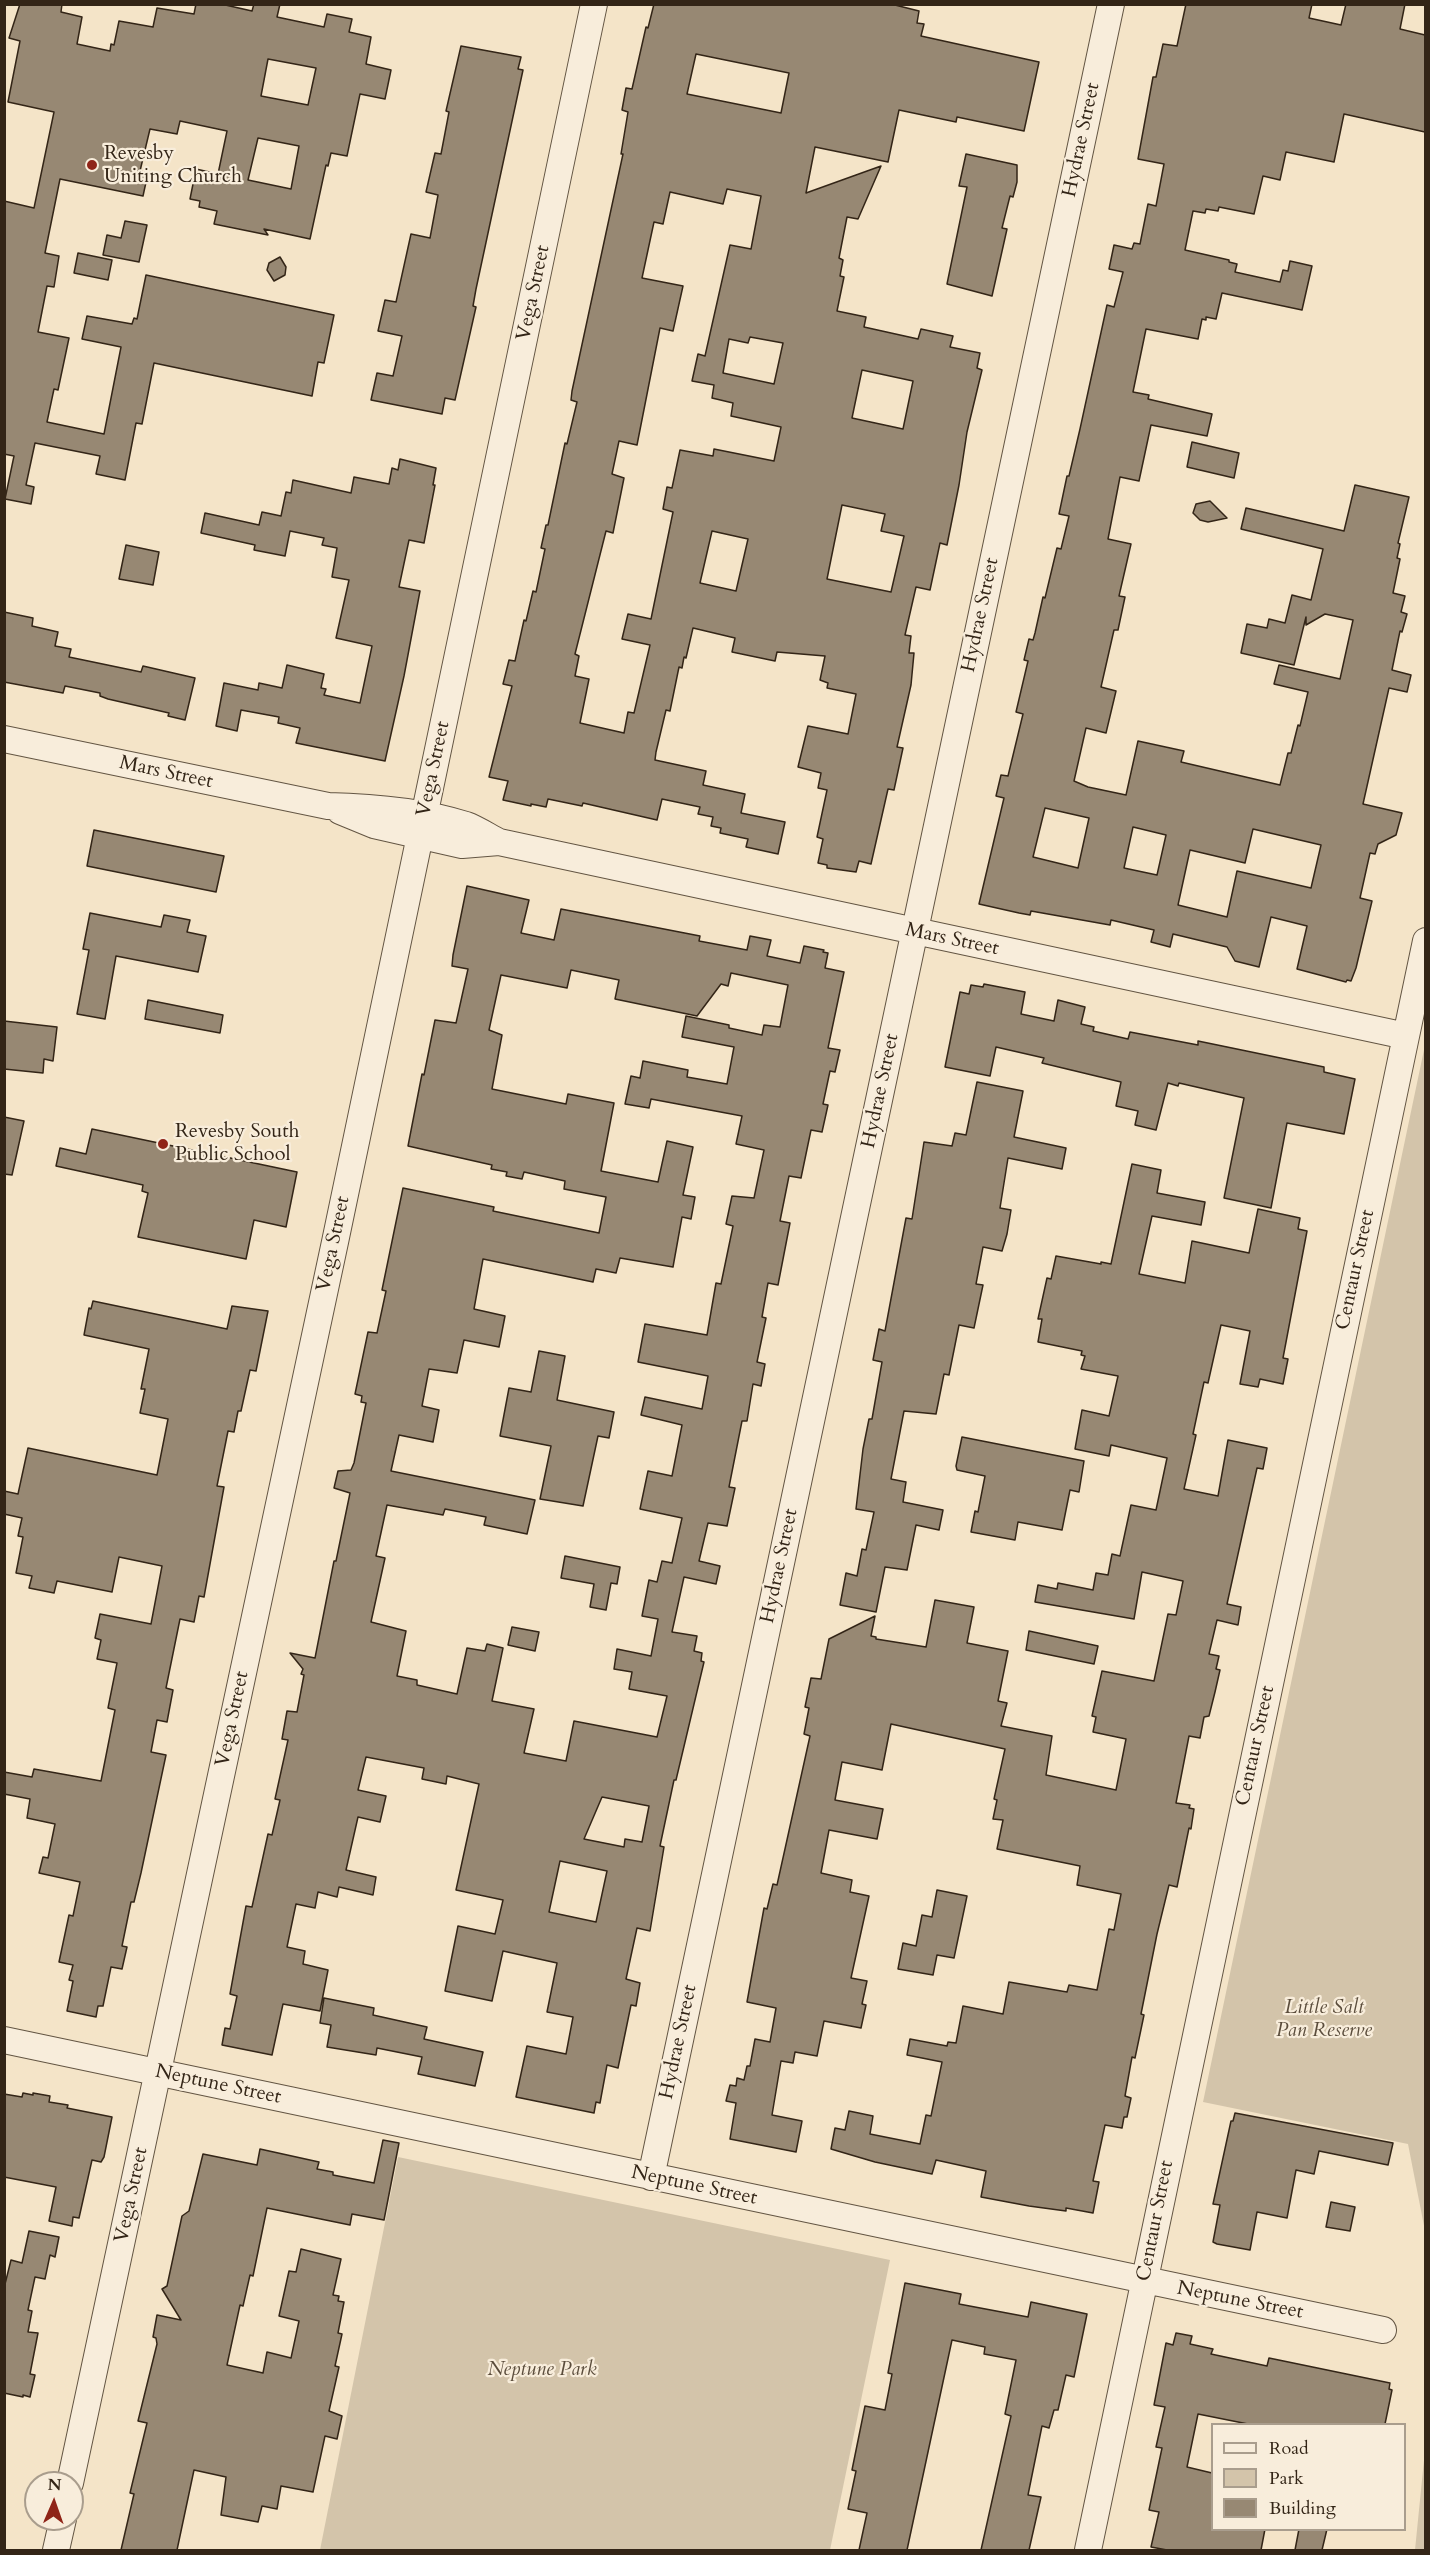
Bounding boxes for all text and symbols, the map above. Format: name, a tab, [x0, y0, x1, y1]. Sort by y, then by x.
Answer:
street label: Hydrae Street	[1058, 81, 1106, 199]
place label: Revesby Uniting Church	[104, 142, 242, 189]
marker: Revesby Uniting Church	[85, 158, 99, 172]
street label: Vega Street	[512, 243, 556, 343]
street label: Hydrae Street	[957, 556, 1005, 674]
street label: Vega Street	[412, 719, 456, 819]
street label: Mars Street	[117, 751, 215, 795]
street label: Mars Street	[903, 918, 1001, 962]
street label: Hydrae Street	[857, 1032, 905, 1150]
place label: Revesby South Public School	[175, 1120, 300, 1167]
marker: Revesby South Public School	[156, 1137, 170, 1151]
street label: Vega Street	[312, 1194, 356, 1294]
street label: Centaur Street	[1332, 1208, 1380, 1332]
street label: Hydrae Street	[756, 1507, 804, 1625]
street label: Vega Street	[211, 1669, 255, 1769]
street label: Centaur Street	[1232, 1684, 1280, 1808]
street label: Hydrae Street	[655, 1983, 703, 2101]
park label: Little Salt Pan Reserve	[1276, 1996, 1372, 2043]
street label: Neptune Street	[153, 2060, 283, 2110]
street label: Vega Street	[110, 2145, 154, 2245]
street label: Centaur Street	[1133, 2159, 1179, 2283]
street label: Neptune Street	[629, 2161, 759, 2211]
street label: Neptune Street	[1175, 2277, 1305, 2325]
park label: Neptune Park	[487, 2358, 597, 2382]
legend	[1211, 2423, 1406, 2531]
text: Road	[1269, 2436, 1309, 2461]
text: Park	[1269, 2466, 1304, 2491]
north arrow	[24, 2471, 84, 2531]
text: N	[47, 2474, 62, 2496]
text: Building	[1269, 2496, 1336, 2521]

